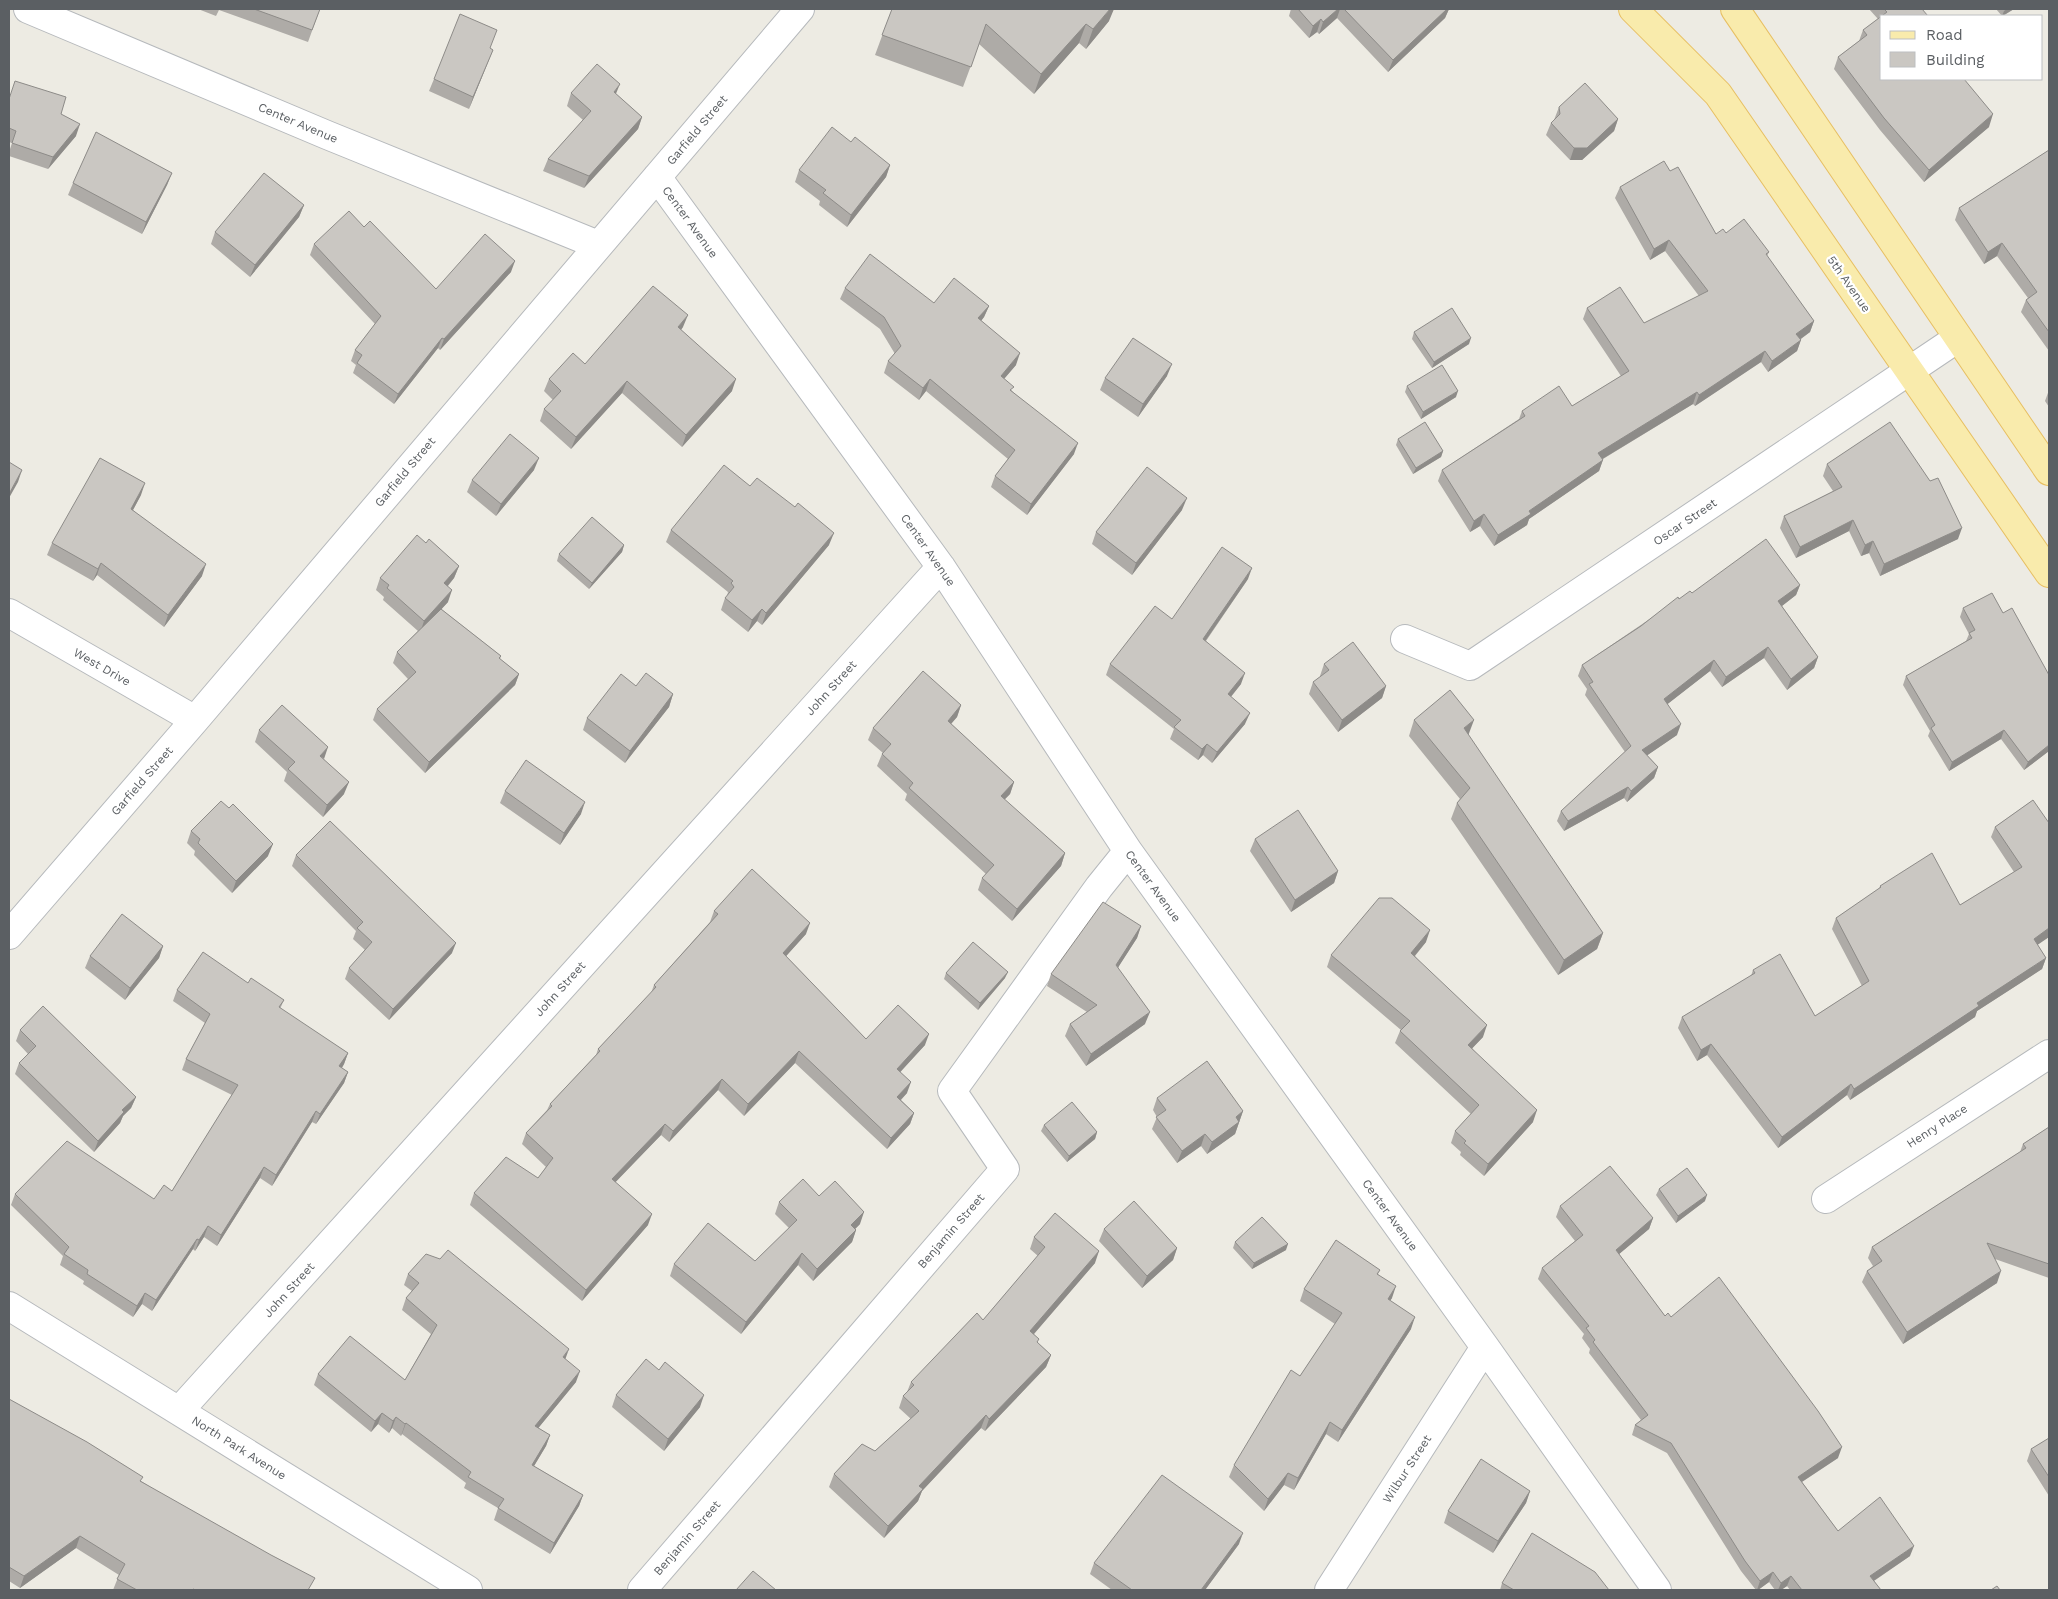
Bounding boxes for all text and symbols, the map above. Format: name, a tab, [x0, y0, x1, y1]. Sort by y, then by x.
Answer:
legend	[1880, 15, 2043, 80]
text: Road	[1926, 26, 1963, 44]
text: Building	[1926, 51, 1984, 69]
street label: Garfield Street	[664, 92, 730, 168]
street label: Center Avenue	[256, 100, 340, 146]
street label: Center Avenue	[659, 183, 721, 261]
street label: 5th Avenue	[1824, 253, 1874, 315]
street label: Garfield Street	[372, 434, 438, 510]
street label: Oscar Street	[1651, 496, 1719, 548]
street label: Center Avenue	[898, 511, 958, 589]
street label: West Drive	[71, 645, 133, 689]
street label: John Street	[803, 658, 859, 718]
street label: Garfield Street	[108, 744, 176, 818]
street label: Center Avenue	[1122, 847, 1184, 925]
street label: John Street	[532, 959, 588, 1019]
street label: Henry Place	[1904, 1101, 1970, 1151]
street label: Center Avenue	[1359, 1176, 1421, 1254]
street label: Benjamin Street	[915, 1191, 987, 1271]
street label: John Street	[261, 1260, 317, 1320]
street label: North Park Avenue	[189, 1413, 289, 1483]
street label: Wilbur Street	[1380, 1432, 1434, 1506]
street label: Benjamin Street	[651, 1498, 723, 1578]

